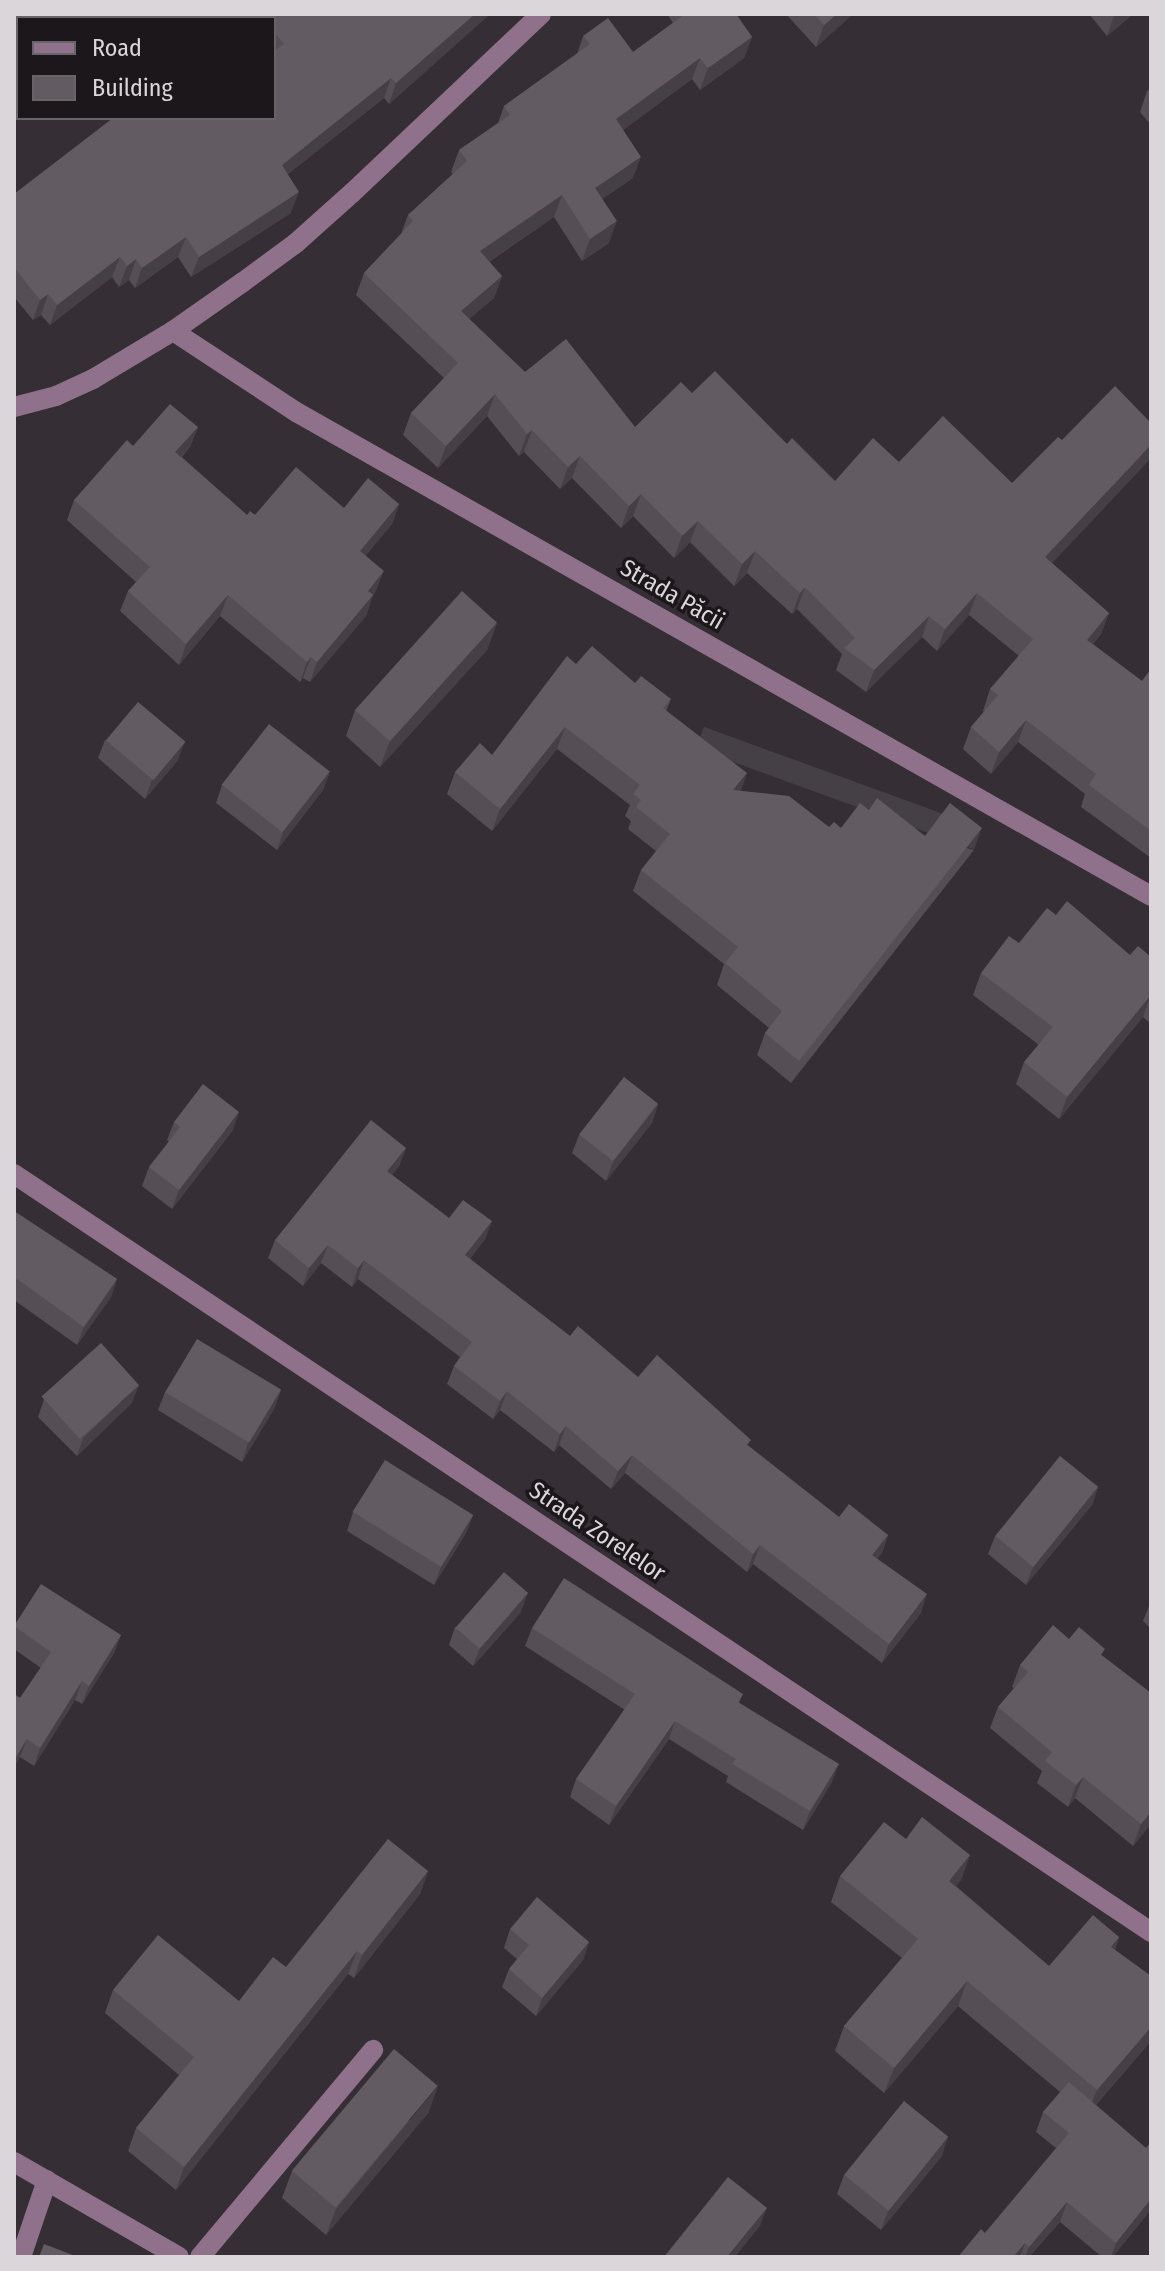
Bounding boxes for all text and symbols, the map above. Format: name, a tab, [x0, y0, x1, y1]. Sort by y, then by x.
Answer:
legend	[16, 16, 276, 120]
text: Road	[92, 34, 142, 62]
text: Building	[92, 74, 173, 102]
street label: Strada Păcii	[615, 554, 729, 636]
street label: Strada Zorelelor	[524, 1476, 670, 1588]

